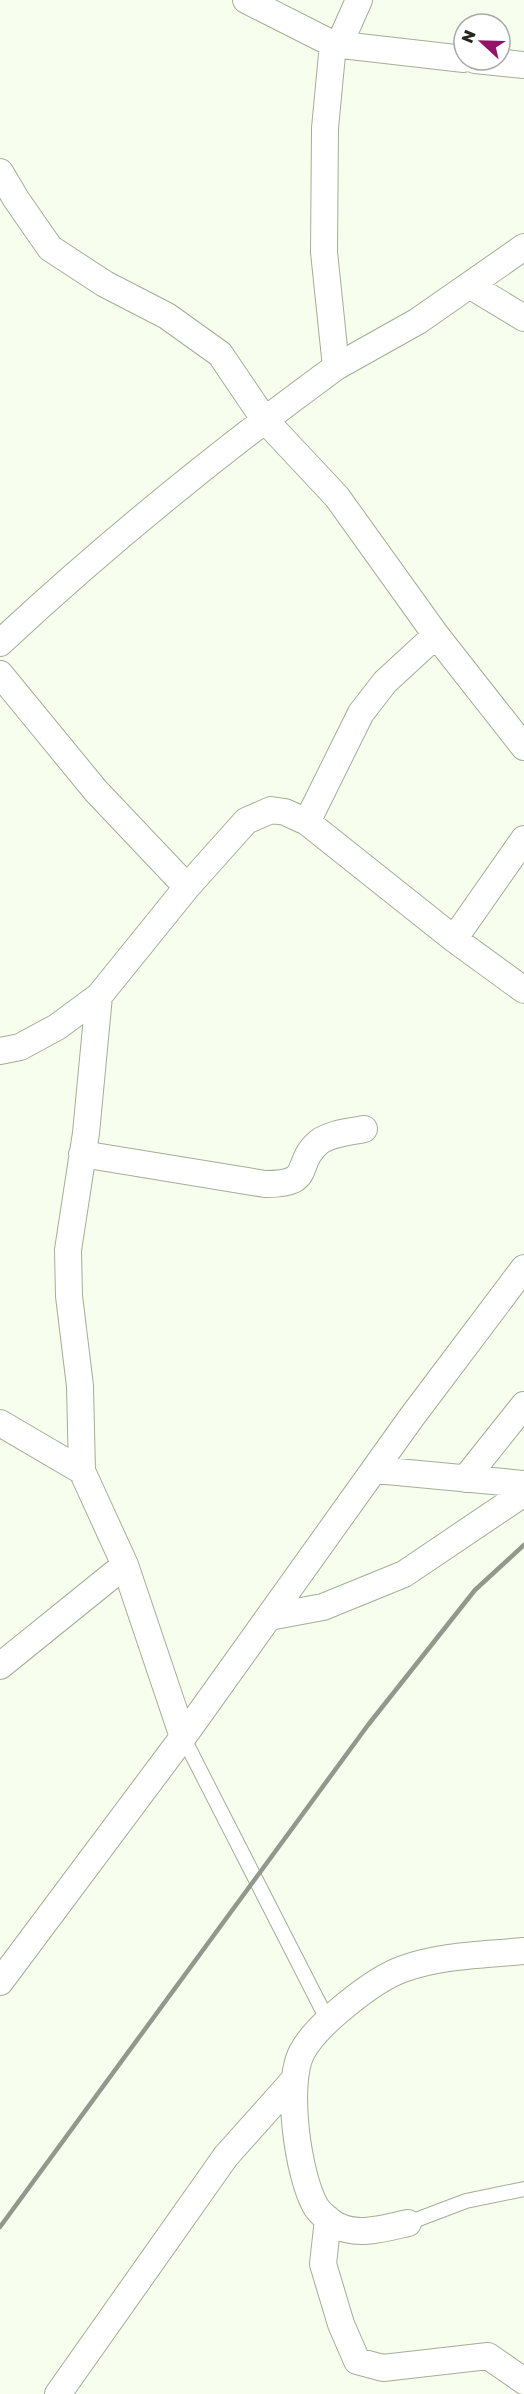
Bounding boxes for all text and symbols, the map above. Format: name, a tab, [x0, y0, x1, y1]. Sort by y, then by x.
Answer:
north arrow	[452, 12, 512, 72]
text: N	[457, 27, 480, 46]

